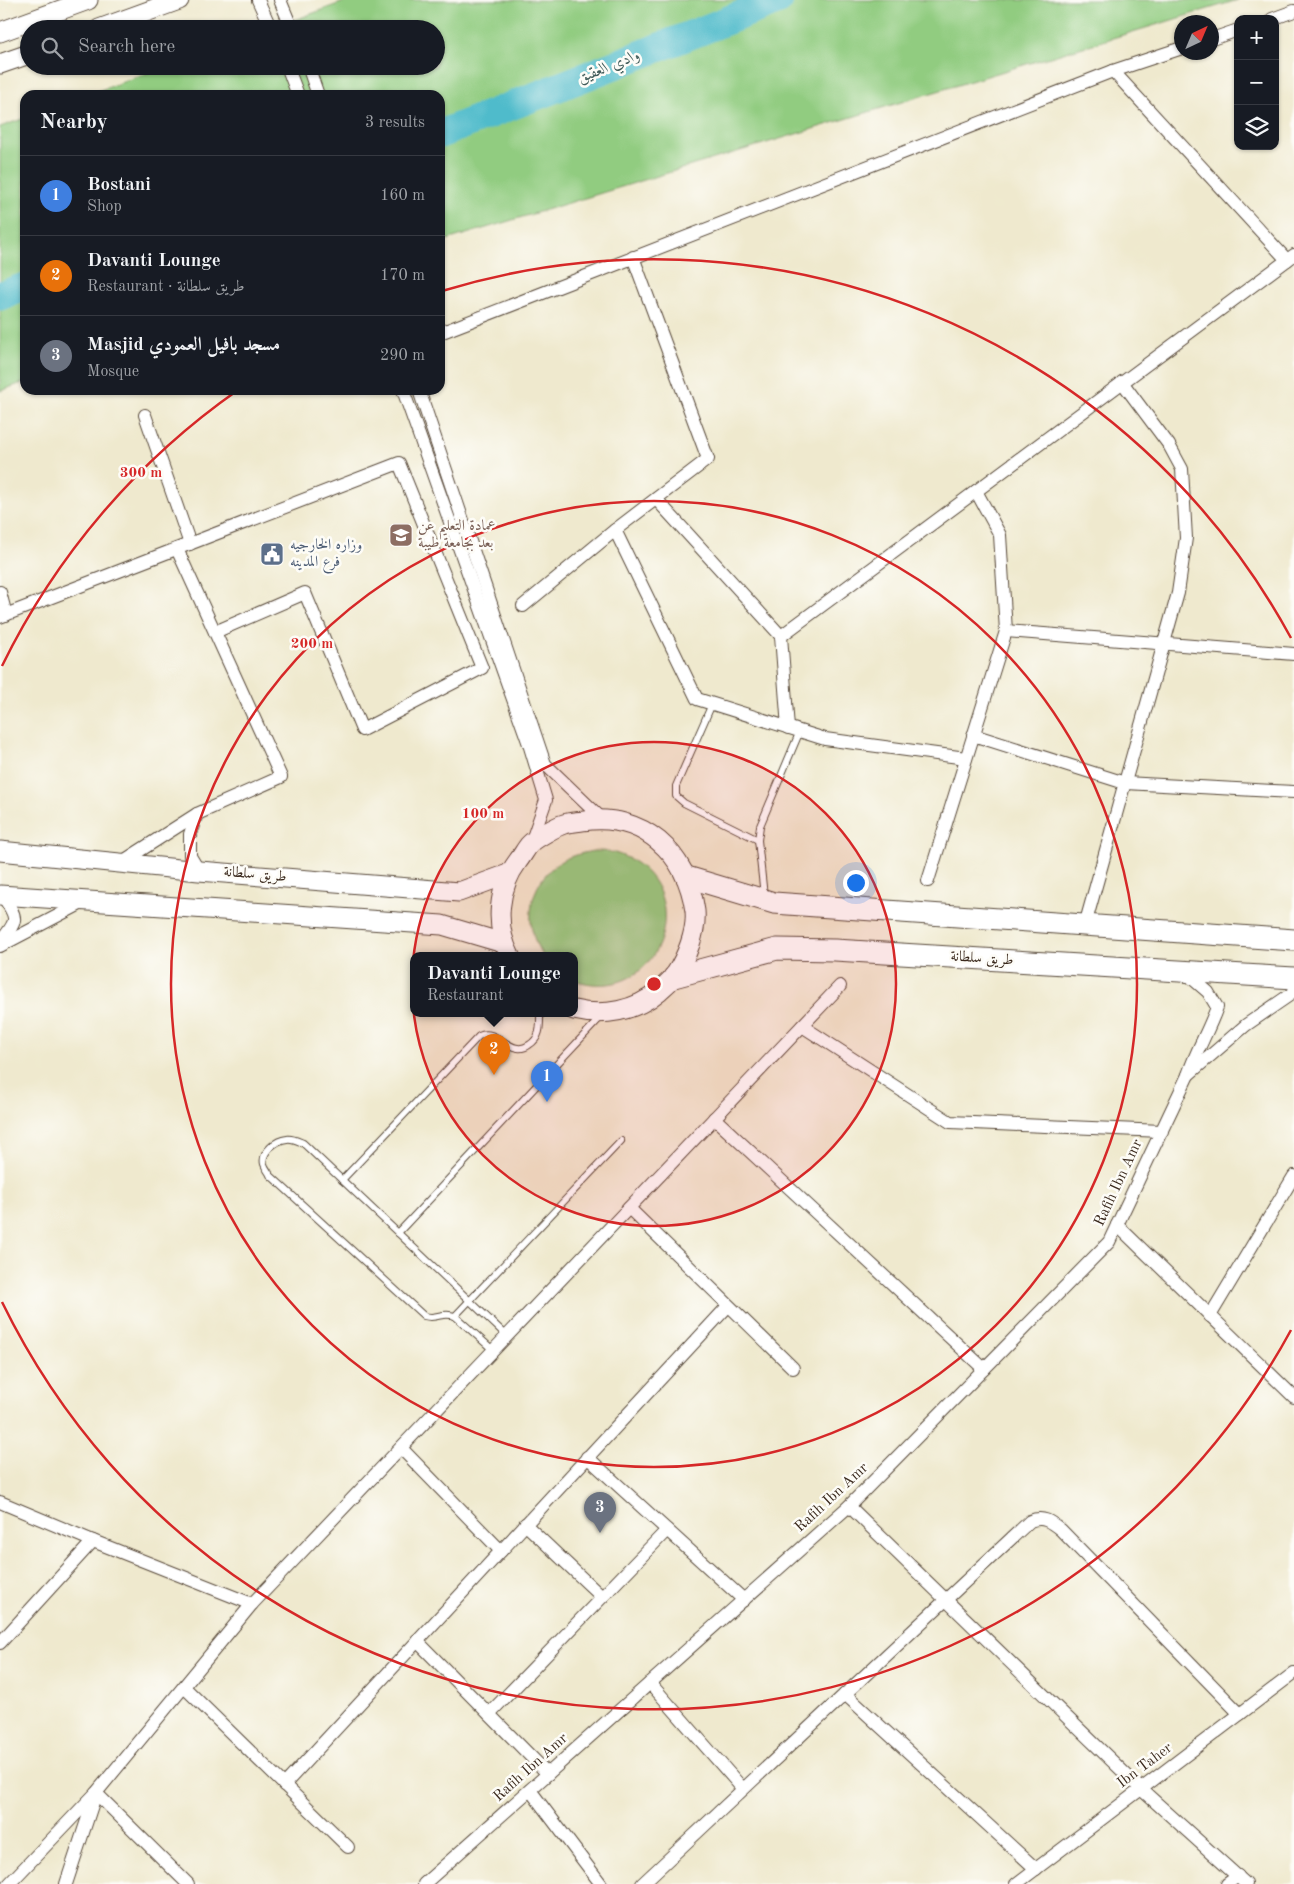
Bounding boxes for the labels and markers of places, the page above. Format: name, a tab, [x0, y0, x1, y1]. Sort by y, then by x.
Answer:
place label: عمادة التعليم عن بعد بجامعة طيبة	[418, 519, 495, 552]
school or university icon: عمادة التعليم عن بعد بجامعة طيبة	[388, 522, 414, 548]
place label: وزاره الخارجيه فرع المدينه	[290, 538, 362, 574]
public building icon: وزاره الخارجيه فرع المدينه	[259, 541, 285, 567]
centre of rings	[645, 975, 663, 993]
pin: 2	[478, 1034, 510, 1075]
pin: 1	[531, 1061, 563, 1102]
pin: 3	[584, 1492, 616, 1533]

